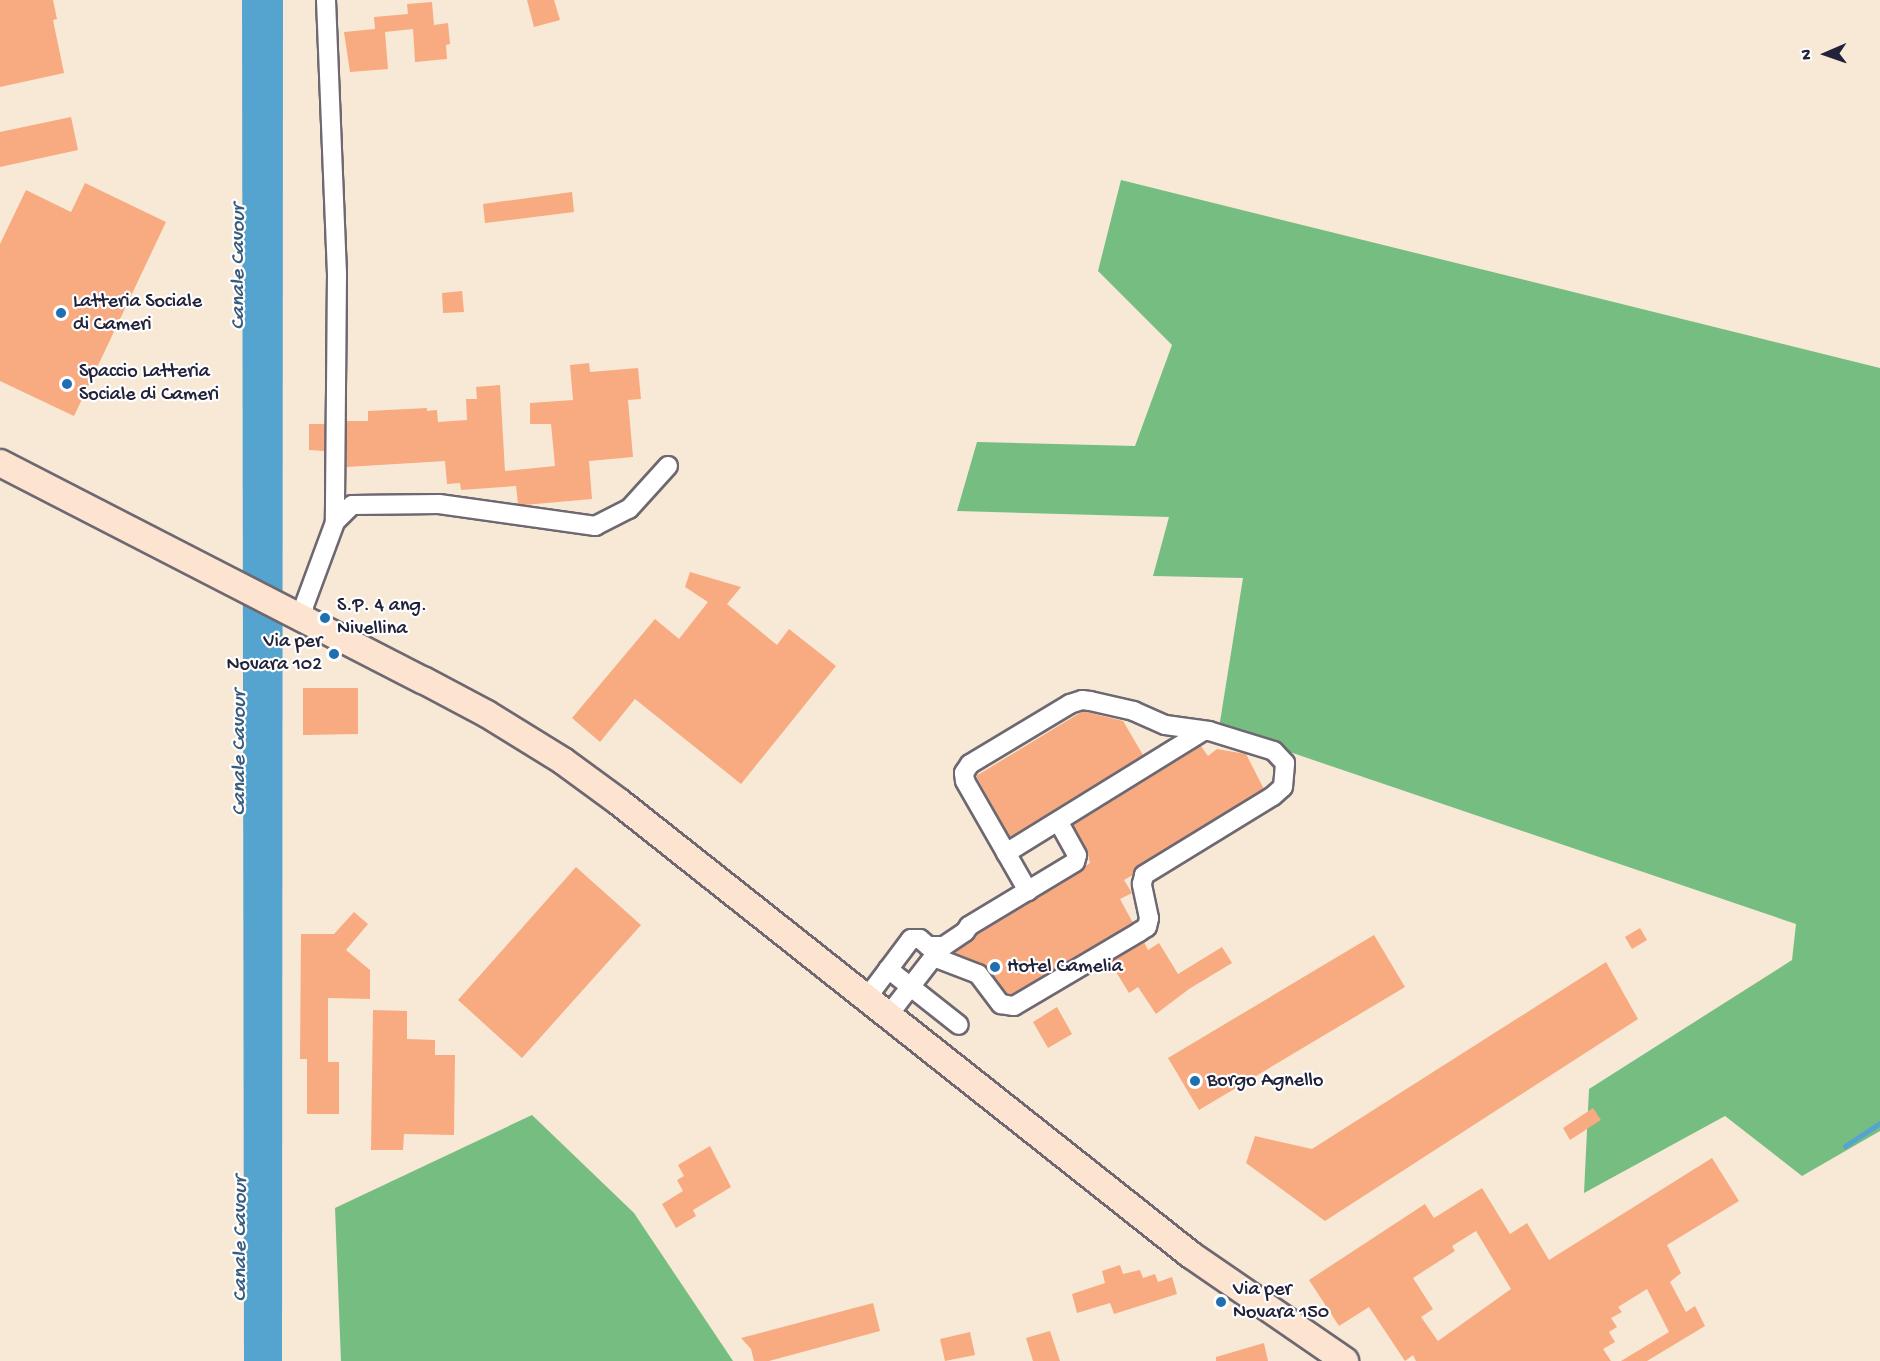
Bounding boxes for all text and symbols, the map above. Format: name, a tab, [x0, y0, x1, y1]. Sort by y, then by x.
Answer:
north arrow	[1796, 24, 1856, 84]
text: N	[1798, 49, 1817, 60]
water label: Canale Cavour	[227, 204, 253, 330]
place label: Latteria Sociale di Cameri	[73, 290, 202, 337]
marker: Latteria Sociale di Cameri	[54, 306, 68, 320]
place label: Spaccio Latteria Sociale di Cameri	[79, 360, 219, 407]
marker: Spaccio Latteria Sociale di Cameri	[60, 377, 74, 391]
place label: S.P. 4 ang. Nivellina	[337, 594, 427, 641]
marker: S.P. 4 ang. Nivellina	[318, 611, 332, 625]
place label: Via per Novara 102	[226, 630, 322, 677]
marker: Via per Novara 102	[327, 647, 341, 661]
water label: Canale Cavour	[228, 690, 254, 816]
place label: Hotel Camelia	[1007, 955, 1123, 979]
marker: Hotel Camelia	[988, 960, 1002, 974]
place label: Borgo Agnello	[1207, 1069, 1323, 1093]
marker: Borgo Agnello	[1188, 1074, 1202, 1088]
water label: Canale Cavour	[229, 1176, 255, 1302]
place label: Via per Novara 150	[1233, 1278, 1329, 1325]
marker: Via per Novara 150	[1214, 1295, 1228, 1309]

